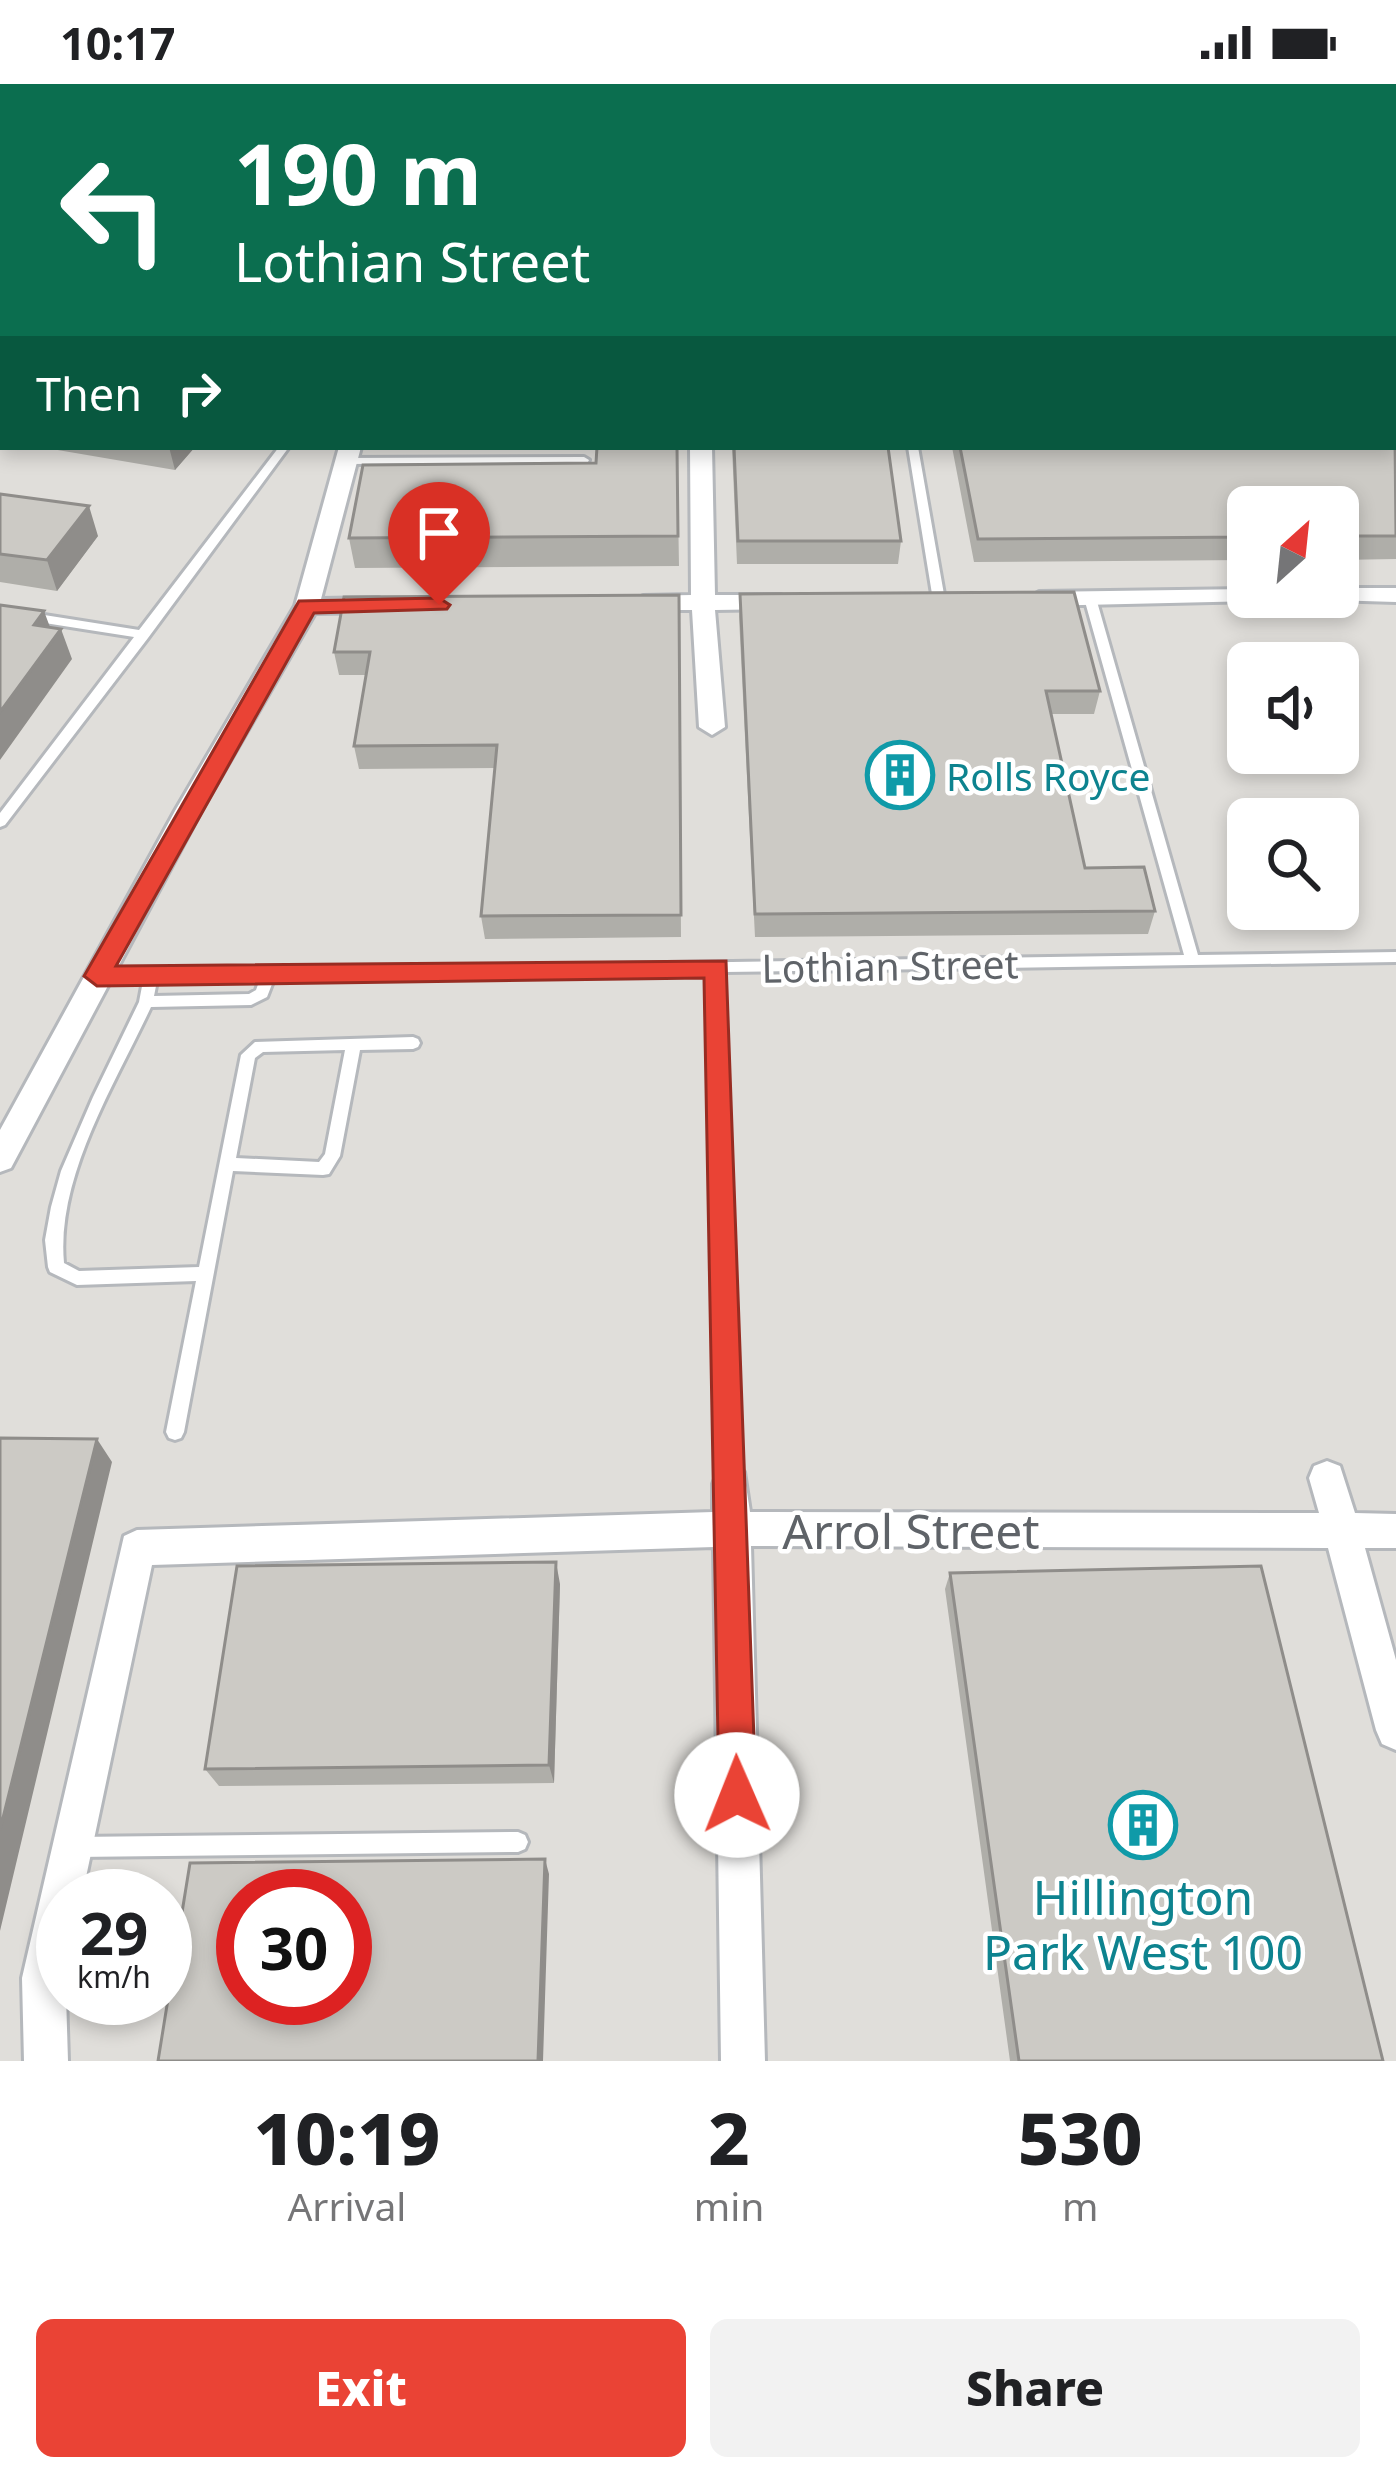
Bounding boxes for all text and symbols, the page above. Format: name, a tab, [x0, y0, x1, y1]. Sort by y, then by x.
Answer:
text: 10:17	[60, 12, 176, 73]
text: 190 m	[234, 115, 482, 230]
icon: left	[36, 132, 192, 288]
text: Lothian Street	[234, 224, 590, 298]
icon: right	[166, 360, 232, 426]
text: Then	[36, 363, 142, 424]
pin	[388, 482, 490, 605]
north arrow	[1227, 486, 1359, 618]
map controls	[1227, 486, 1359, 930]
icon: arrive	[406, 500, 472, 566]
button: sound	[1227, 642, 1359, 774]
building icon: Rolls Royce	[865, 740, 935, 810]
place label: Rolls Royce	[946, 749, 1150, 802]
button: search	[1227, 798, 1359, 930]
street label: Lothian Street	[761, 936, 1019, 994]
street label: Arrol Street	[782, 1498, 1040, 1563]
position arrow	[674, 1732, 800, 1858]
building icon: Hillington Park West 100	[1108, 1790, 1178, 1860]
place label: Hillington Park West 100	[983, 1864, 1303, 1984]
speed limit sign: 30	[216, 1869, 372, 2025]
text: 29	[80, 1891, 148, 1973]
text: km/h	[77, 1956, 151, 1997]
text: 10:19	[253, 2088, 440, 2186]
text: 2	[708, 2088, 750, 2186]
text: 530	[1018, 2088, 1143, 2186]
text: Arrival	[287, 2179, 406, 2232]
text: min	[694, 2179, 764, 2232]
text: m	[1062, 2179, 1098, 2232]
button: Exit	[36, 2319, 686, 2457]
button: Share	[710, 2319, 1360, 2457]

